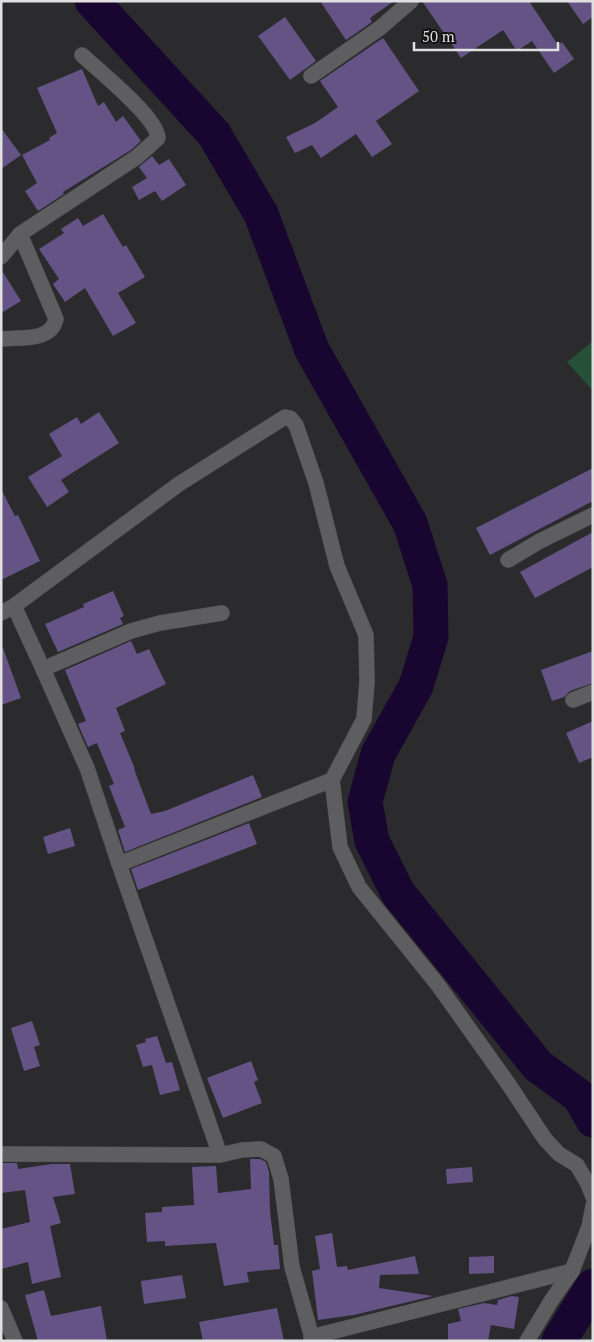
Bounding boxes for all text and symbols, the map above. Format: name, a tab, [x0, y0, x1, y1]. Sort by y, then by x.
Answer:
scale bar	[414, 20, 558, 52]
text: 50 m	[422, 26, 455, 46]

